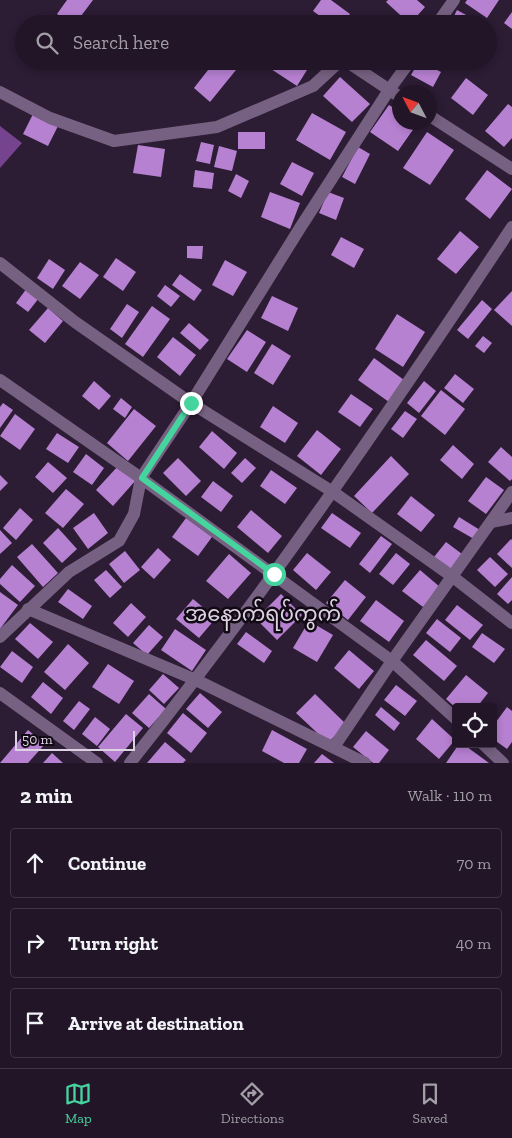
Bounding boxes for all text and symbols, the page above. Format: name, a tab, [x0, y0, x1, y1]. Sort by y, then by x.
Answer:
search box	[15, 15, 497, 70]
icon: search	[33, 29, 61, 57]
text: Search here	[73, 31, 169, 54]
north arrow	[392, 85, 437, 130]
route end	[180, 392, 203, 415]
route start	[263, 563, 286, 586]
district label: အနောက်ရပ်ကွက်	[185, 598, 341, 631]
map controls	[452, 703, 497, 748]
button: locate	[452, 703, 497, 748]
scale bar	[15, 728, 135, 751]
text: 50 m	[22, 731, 53, 748]
text: 2 min	[20, 783, 72, 808]
text: Walk · 110 m	[408, 786, 492, 805]
icon: ahead	[21, 849, 49, 877]
text: Continue	[68, 852, 146, 875]
text: 70 m	[457, 854, 491, 873]
icon: right	[21, 929, 49, 957]
text: Turn right	[68, 932, 158, 955]
text: 40 m	[456, 934, 491, 953]
icon: arrive	[21, 1009, 49, 1037]
text: Arrive at destination	[68, 1012, 244, 1035]
tab: Map	[64, 1080, 92, 1127]
tab: Directions	[221, 1080, 284, 1127]
tab: Saved	[413, 1080, 448, 1127]

